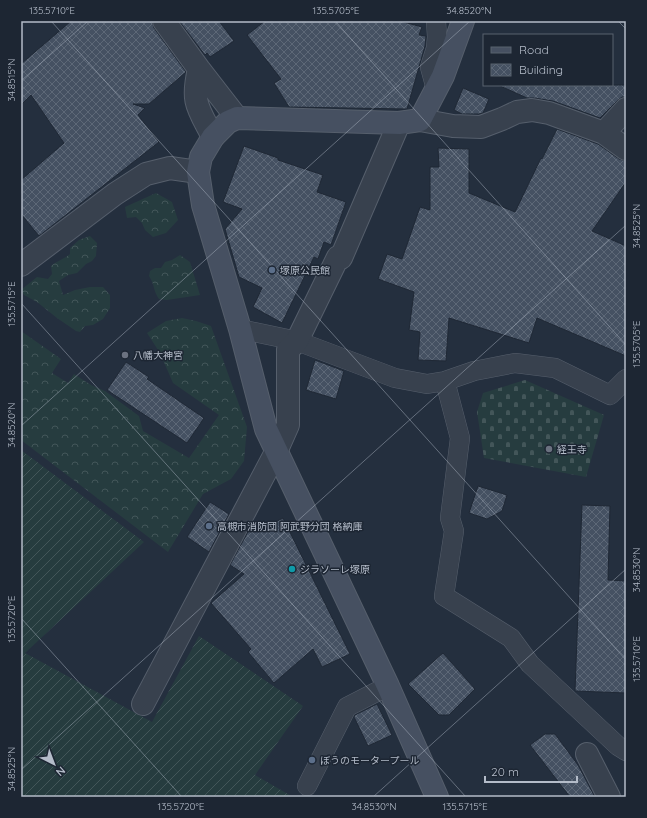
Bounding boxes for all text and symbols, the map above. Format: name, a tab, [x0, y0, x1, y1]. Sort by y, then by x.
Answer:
text: 135.5710°E	[29, 4, 75, 17]
text: 135.5705°E	[313, 4, 360, 17]
text: 34.8520°N	[446, 4, 492, 17]
legend	[483, 34, 613, 86]
text: Road	[519, 42, 549, 57]
text: 34.8515°N	[5, 59, 18, 101]
text: Building	[519, 62, 563, 77]
text: 34.8525°N	[630, 204, 643, 248]
place label: 塚原公民館	[280, 264, 330, 277]
marker: 塚原公民館	[267, 265, 277, 275]
text: 135.5715°E	[5, 281, 18, 327]
text: 135.5705°E	[630, 320, 643, 367]
place label: 八幡大神宮	[133, 349, 183, 362]
marker: 八幡大神宮	[120, 350, 130, 360]
text: 34.8520°N	[5, 402, 18, 448]
place label: 経王寺	[557, 443, 587, 456]
marker: 経王寺	[544, 444, 554, 454]
place label: 高槻市消防団 阿武野分団 格納庫	[217, 520, 362, 533]
marker: 高槻市消防団 阿武野分団 格納庫	[204, 521, 214, 531]
text: 34.8530°N	[630, 548, 643, 592]
place label: ジラソーレ塚原	[300, 563, 370, 576]
marker: ジラソーレ塚原	[287, 564, 297, 574]
text: 135.5720°E	[5, 595, 18, 643]
text: 135.5710°E	[630, 636, 643, 682]
north arrow	[34, 744, 74, 784]
text: 34.8525°N	[5, 747, 18, 791]
place label: ぼうのモータープール	[320, 754, 419, 767]
marker: ぼうのモータープール	[307, 755, 317, 765]
scale bar	[485, 758, 577, 784]
text: N	[53, 764, 68, 779]
text: 20 m	[491, 764, 519, 779]
text: 135.5720°E	[157, 800, 205, 813]
text: 34.8530°N	[352, 800, 396, 813]
text: 135.5715°E	[442, 800, 488, 813]

